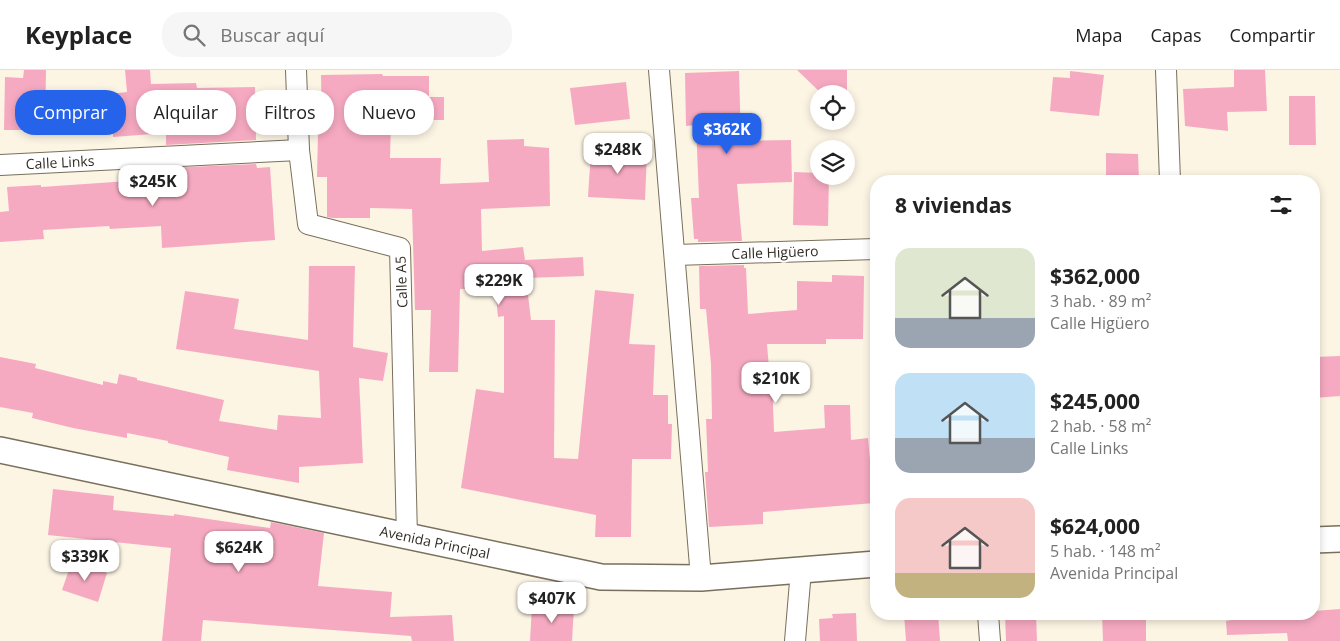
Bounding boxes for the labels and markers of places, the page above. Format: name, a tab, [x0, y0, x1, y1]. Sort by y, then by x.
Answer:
pin: $362K	[692, 112, 762, 155]
pin: $248K	[583, 132, 653, 175]
pin: $245K	[118, 164, 188, 207]
pin: $229K	[464, 264, 534, 306]
pin: $210K	[741, 362, 811, 404]
pin: $624K	[204, 530, 274, 573]
pin: $339K	[50, 540, 120, 582]
pin: $407K	[517, 582, 587, 624]

